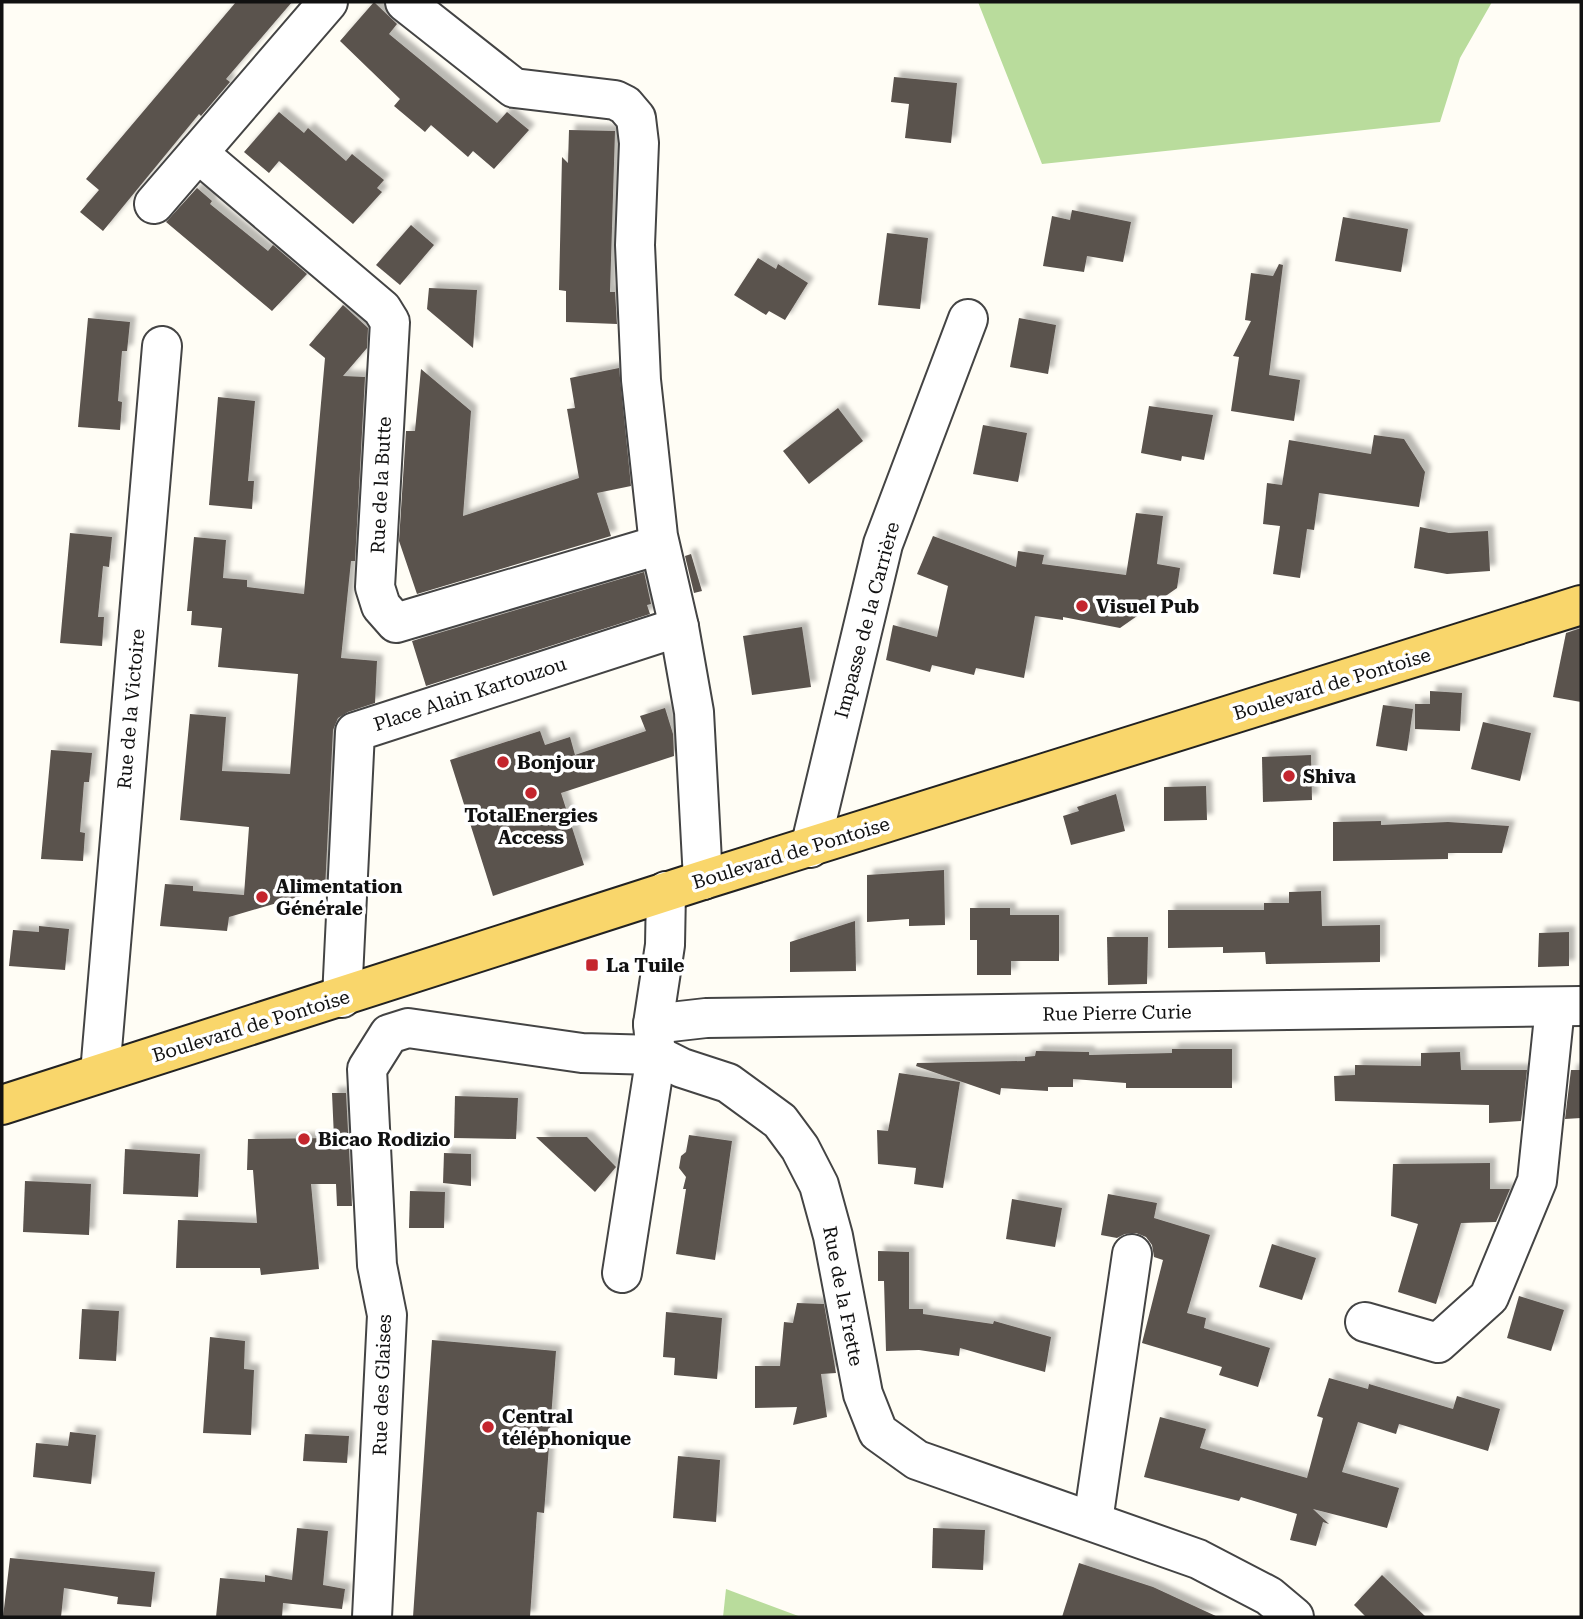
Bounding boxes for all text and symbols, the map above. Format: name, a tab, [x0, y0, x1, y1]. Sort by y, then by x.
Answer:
street label: Rue de la Butte	[366, 416, 396, 554]
street label: Impasse de la Carrière	[830, 519, 904, 721]
place label: Visuel Pub	[1096, 595, 1200, 618]
marker: Visuel Pub	[1074, 598, 1090, 614]
street label: Rue de la Victoire	[113, 628, 149, 790]
street label: Boulevard de Pontoise	[1231, 643, 1433, 725]
street label: Place Alain Kartouzou	[371, 652, 570, 736]
place label: Bonjour	[517, 751, 596, 774]
marker: Bonjour	[495, 754, 511, 770]
place label: Shiva	[1303, 765, 1356, 788]
marker: Shiva	[1281, 768, 1297, 784]
marker: TotalEnergies Access	[523, 785, 539, 801]
place label: TotalEnergies Access	[464, 804, 598, 849]
street label: Boulevard de Pontoise	[690, 812, 892, 894]
place label: Alimentation Générale	[276, 875, 403, 920]
marker: Alimentation Générale	[254, 889, 270, 905]
place label: La Tuile	[606, 954, 684, 977]
marker: La Tuile	[584, 957, 600, 973]
street label: Boulevard de Pontoise	[150, 985, 352, 1067]
street label: Rue Pierre Curie	[1042, 1000, 1192, 1026]
place label: Bicao Rodizio	[318, 1128, 451, 1151]
marker: Bicao Rodizio	[296, 1131, 312, 1147]
street label: Rue de la Frette	[818, 1224, 868, 1368]
street label: Rue des Glaises	[368, 1314, 396, 1456]
place label: Central téléphonique	[502, 1405, 631, 1450]
marker: Central téléphonique	[480, 1419, 496, 1435]

